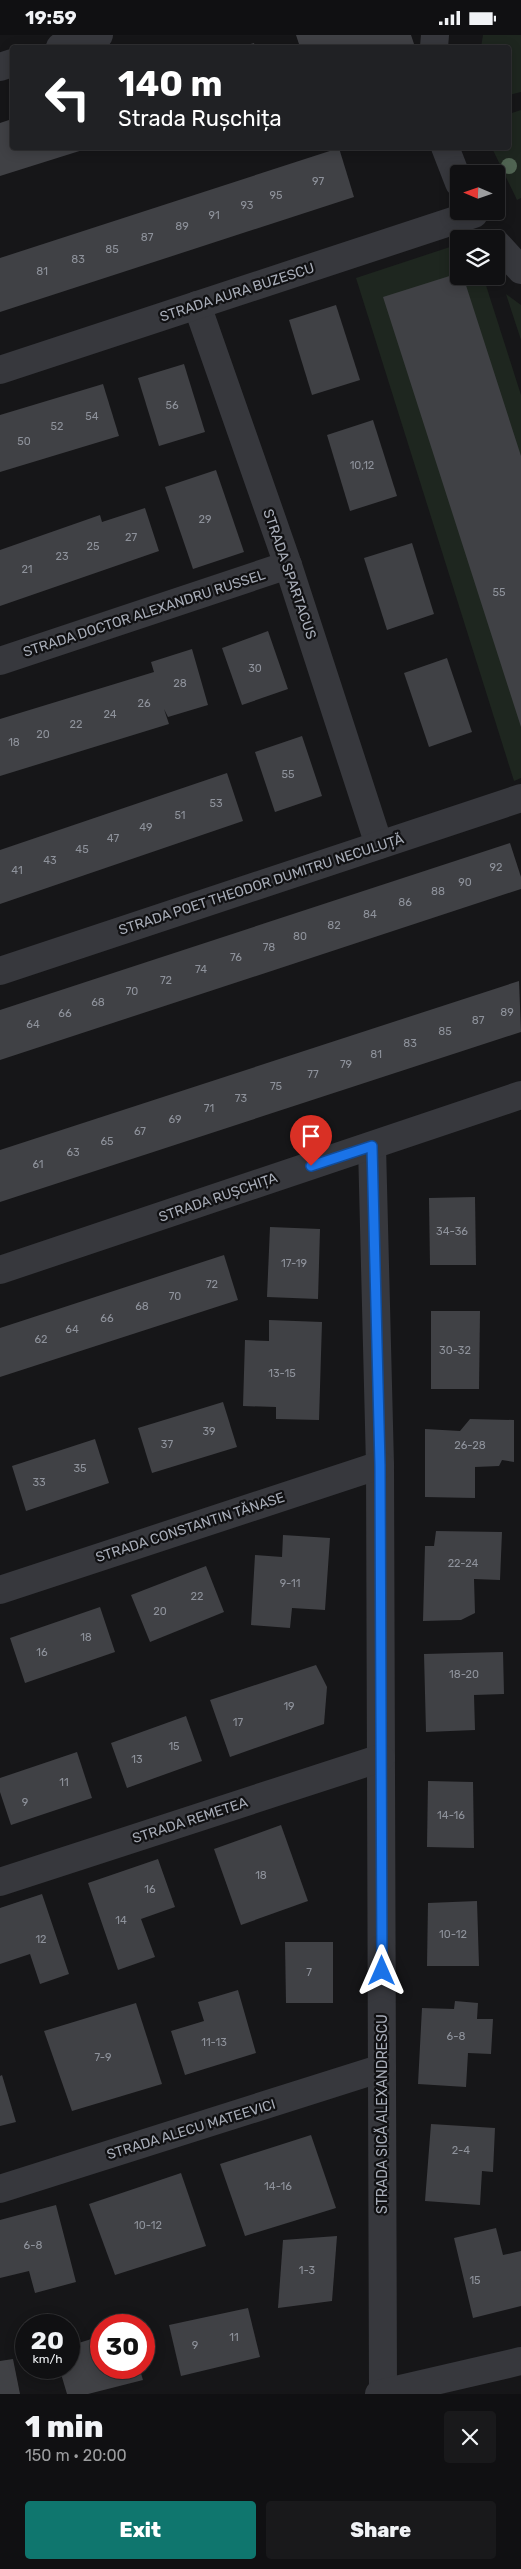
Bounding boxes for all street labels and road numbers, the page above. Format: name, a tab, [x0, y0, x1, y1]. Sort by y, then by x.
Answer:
street label: STRADA AURA BUZESCU	[158, 259, 316, 325]
street label: STRADA SPARTACUS	[259, 507, 320, 642]
street label: STRADA DOCTOR ALEXANDRU RUSSEL	[21, 566, 268, 661]
street label: STRADA POET THEODOR DUMITRU NECULUȚĂ	[116, 829, 406, 939]
street label: STRADA RUȘCHIȚA	[157, 1169, 280, 1226]
street label: STRADA CONSTANTIN TĂNASE	[93, 1488, 287, 1566]
street label: STRADA REMETEA	[130, 1794, 251, 1847]
street label: STRADA SICĂ ALEXANDRESCU	[373, 2014, 391, 2214]
street label: STRADA ALECU MATEEVICI	[105, 2096, 278, 2163]

